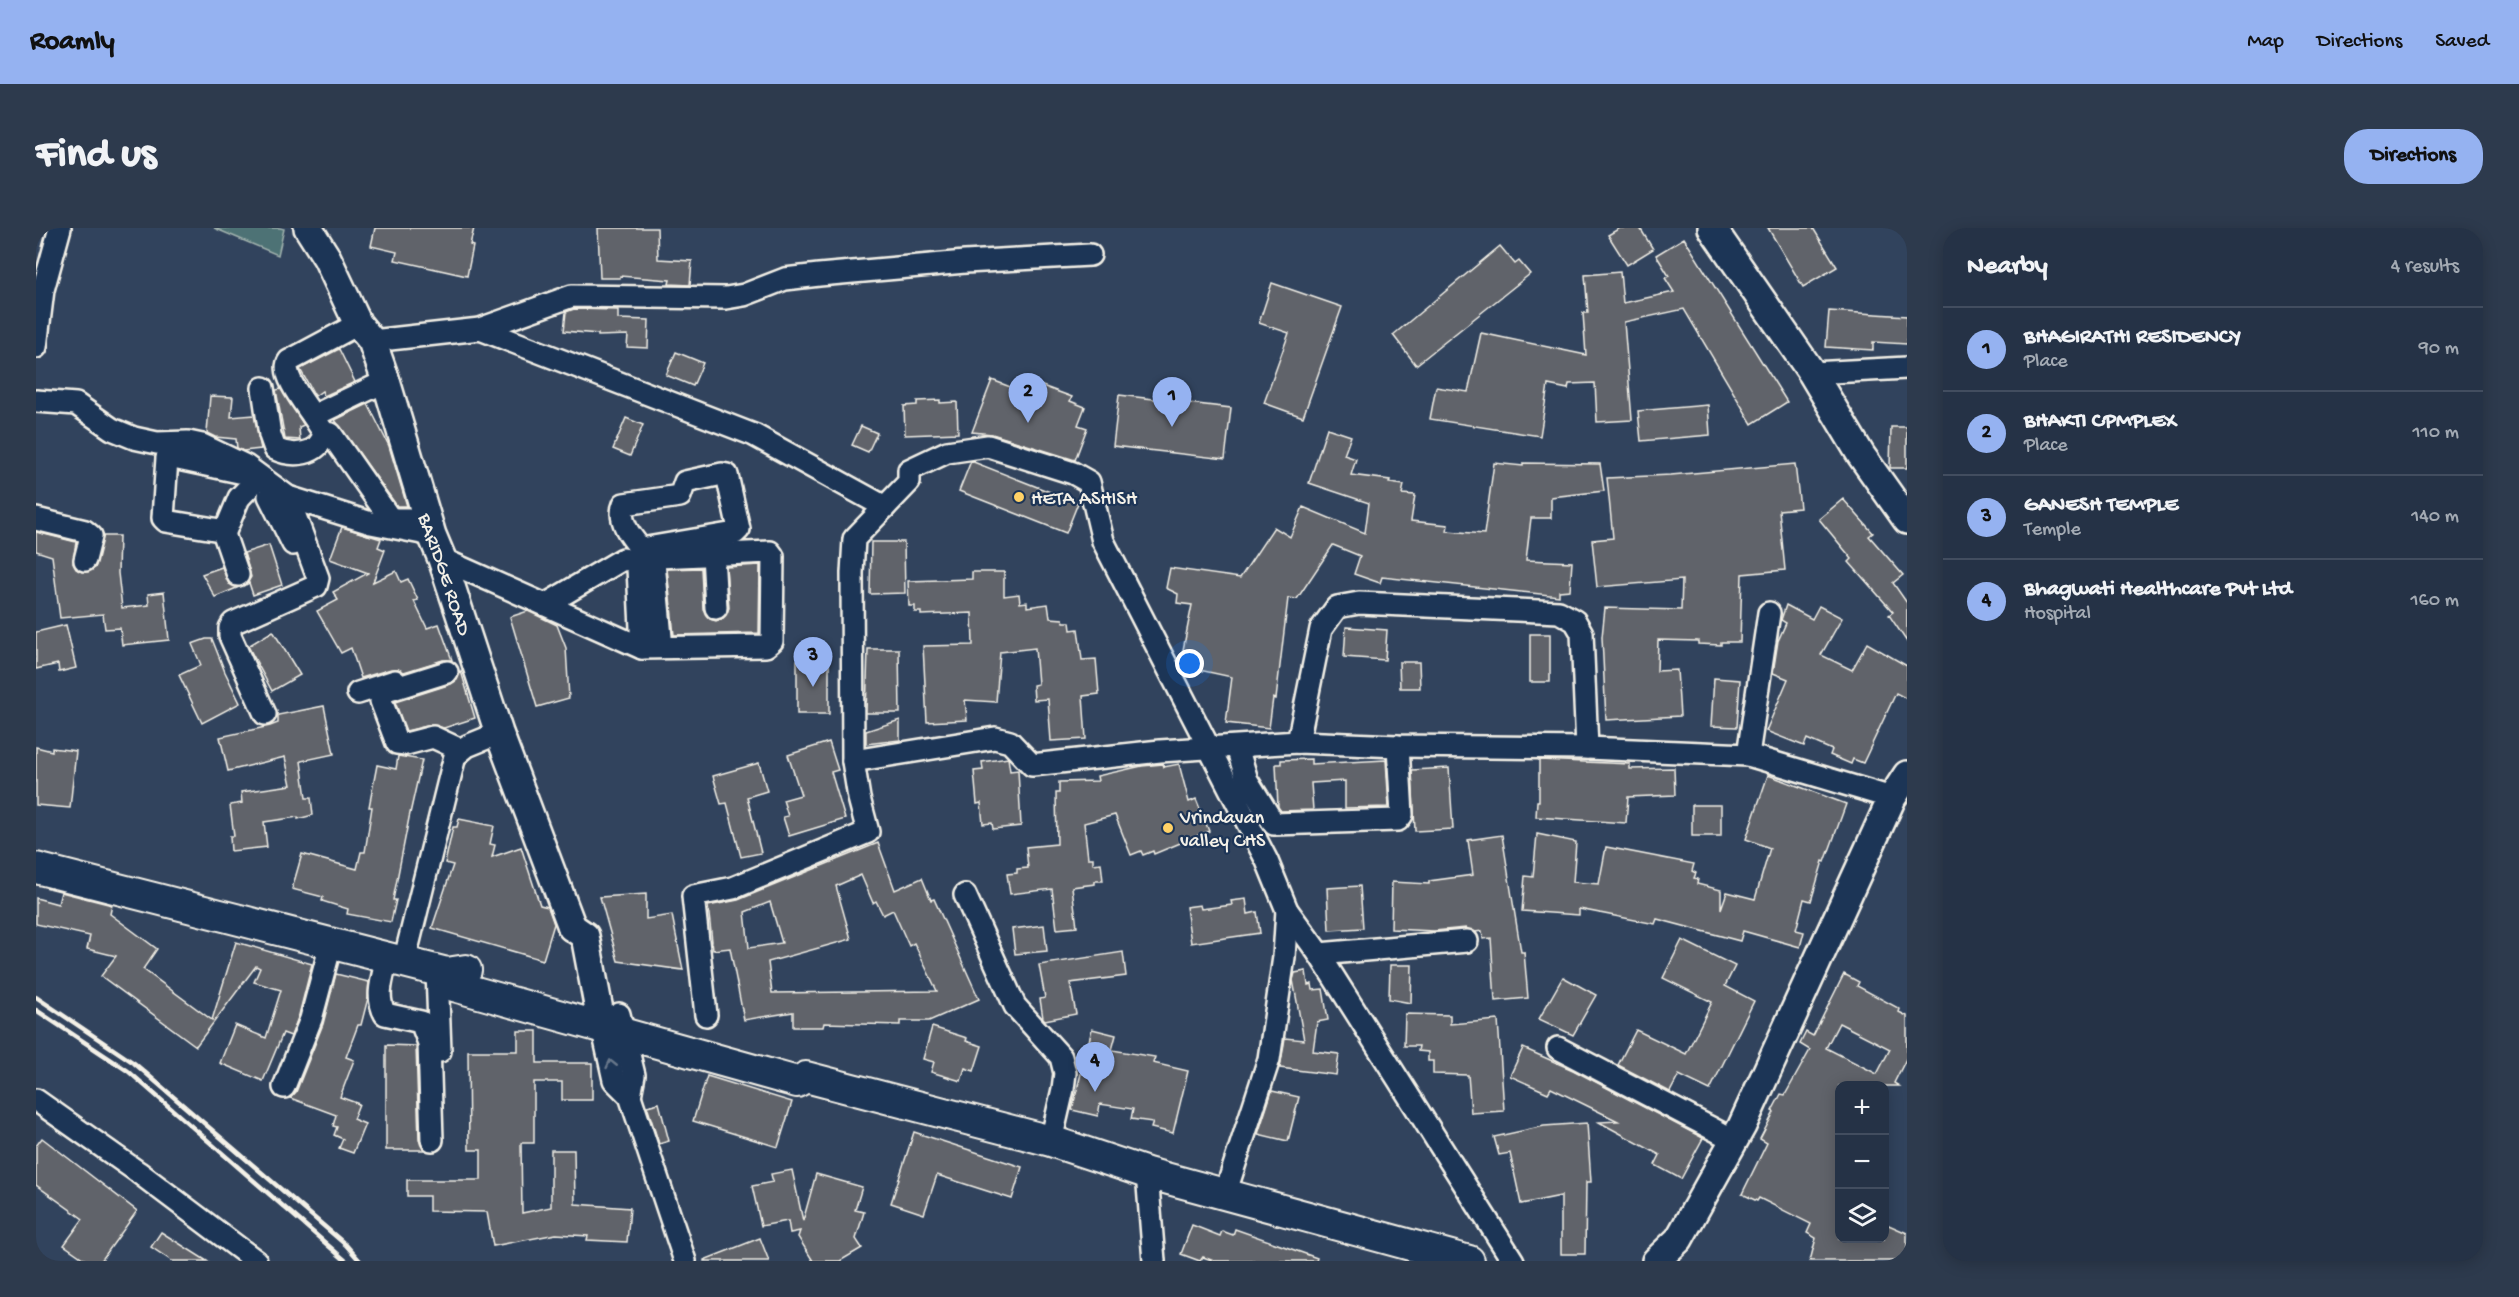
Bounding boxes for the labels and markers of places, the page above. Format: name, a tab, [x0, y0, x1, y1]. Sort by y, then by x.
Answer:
pin: 2	[1008, 374, 1048, 423]
pin: 1	[1152, 378, 1192, 427]
place label: HETA ASHISH	[1031, 489, 1138, 512]
marker: HETA ASHISH	[1012, 490, 1026, 504]
pin: 3	[794, 638, 832, 687]
place label: Vrindavan valley CHS	[1179, 808, 1266, 854]
marker: Vrindavan valley CHS	[1161, 821, 1175, 835]
pin: 4	[1076, 1042, 1114, 1092]

